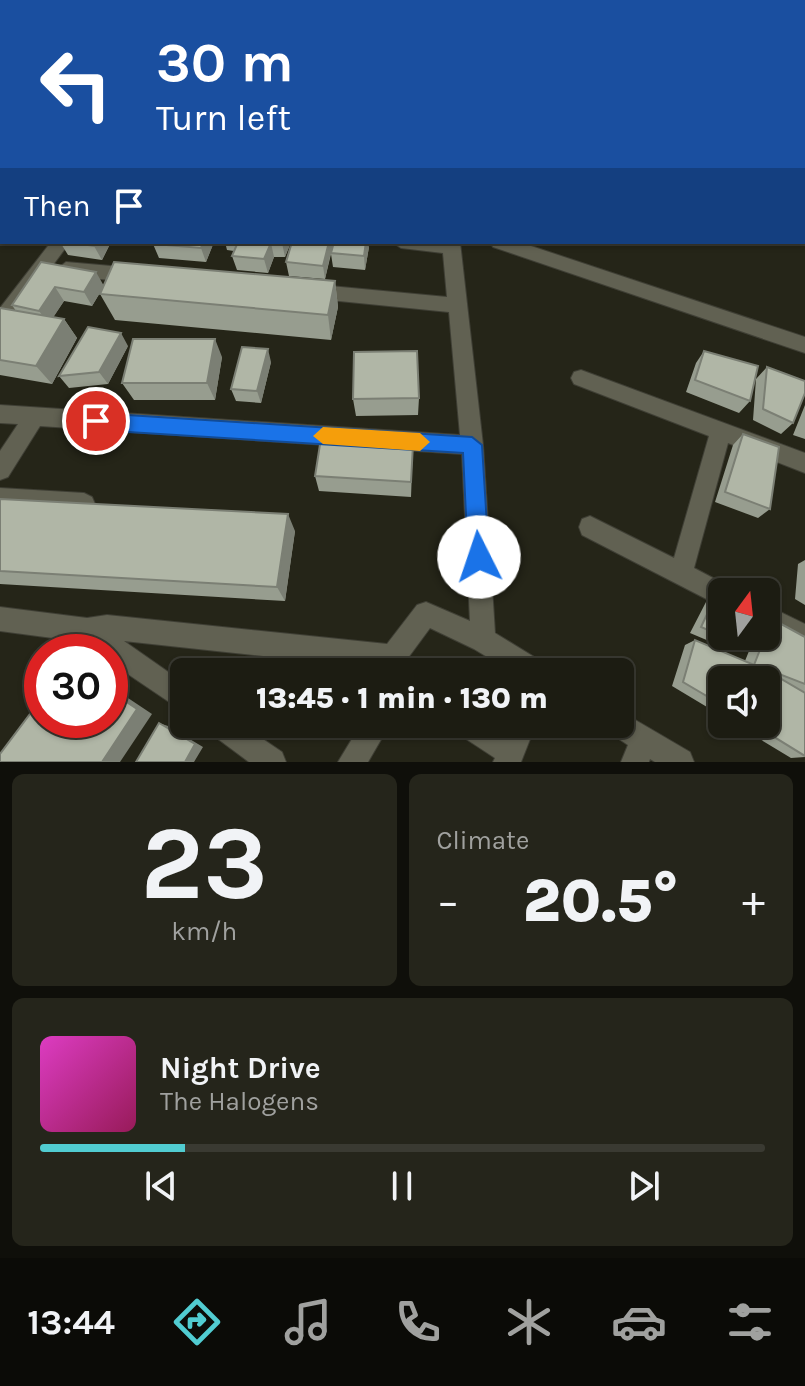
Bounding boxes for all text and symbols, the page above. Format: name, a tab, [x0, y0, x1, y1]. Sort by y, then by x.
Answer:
text: 30 m	[156, 30, 294, 95]
icon: left	[24, 32, 128, 136]
text: Turn left	[156, 97, 291, 139]
icon: arrive	[107, 184, 151, 228]
text: Then	[24, 188, 91, 224]
pin	[62, 387, 130, 455]
icon: arrive	[74, 399, 118, 443]
position arrow	[437, 515, 521, 599]
north arrow	[708, 578, 780, 650]
map controls	[708, 578, 780, 738]
speed limit sign: 30	[24, 634, 128, 738]
button: sound	[708, 666, 780, 738]
text: 13:45 · 1 min · 130 m	[256, 680, 548, 716]
text: 23	[140, 803, 268, 924]
text: Climate	[437, 825, 529, 856]
text: 20.5°	[523, 866, 679, 936]
text: −	[437, 876, 460, 927]
text: +	[742, 876, 765, 927]
text: km/h	[171, 916, 237, 947]
text: Night Drive	[160, 1050, 321, 1086]
text: The Halogens	[160, 1086, 319, 1117]
icon: previous	[139, 1164, 183, 1208]
icon: pause	[380, 1164, 424, 1208]
icon: next	[622, 1164, 666, 1208]
icon: directions	[169, 1294, 225, 1350]
icon: music	[280, 1294, 336, 1350]
icon: phone	[390, 1294, 446, 1350]
icon: climate	[501, 1294, 557, 1350]
icon: car	[611, 1294, 667, 1350]
icon: filters	[722, 1294, 778, 1350]
text: 13:44	[27, 1301, 115, 1343]

